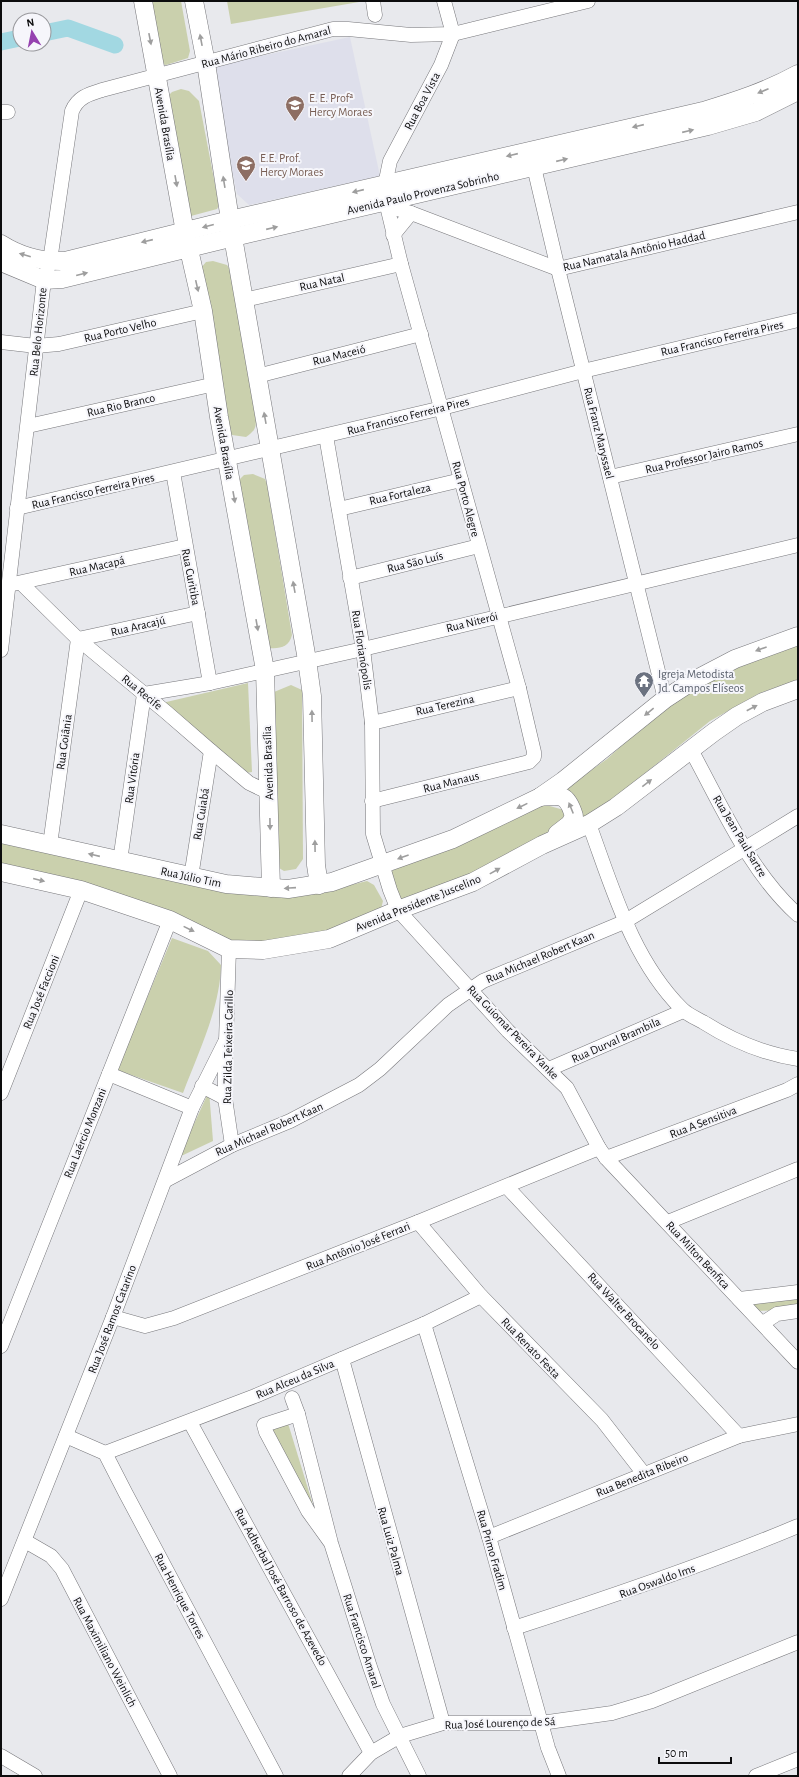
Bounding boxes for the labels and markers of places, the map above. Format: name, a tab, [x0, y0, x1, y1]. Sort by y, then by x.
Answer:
place label: E. E. Profª Hercy Moraes	[309, 92, 372, 119]
school or university icon: E. E. Profª Hercy Moraes	[284, 94, 306, 122]
place label: E.E. Prof. Hercy Moraes	[260, 152, 323, 179]
school or university icon: E.E. Prof. Hercy Moraes	[235, 154, 257, 182]
place label: Igreja Metodista Jd. Campos Elíseos	[658, 668, 744, 694]
temple icon: Igreja Metodista Jd. Campos Elíseos	[633, 670, 655, 698]

